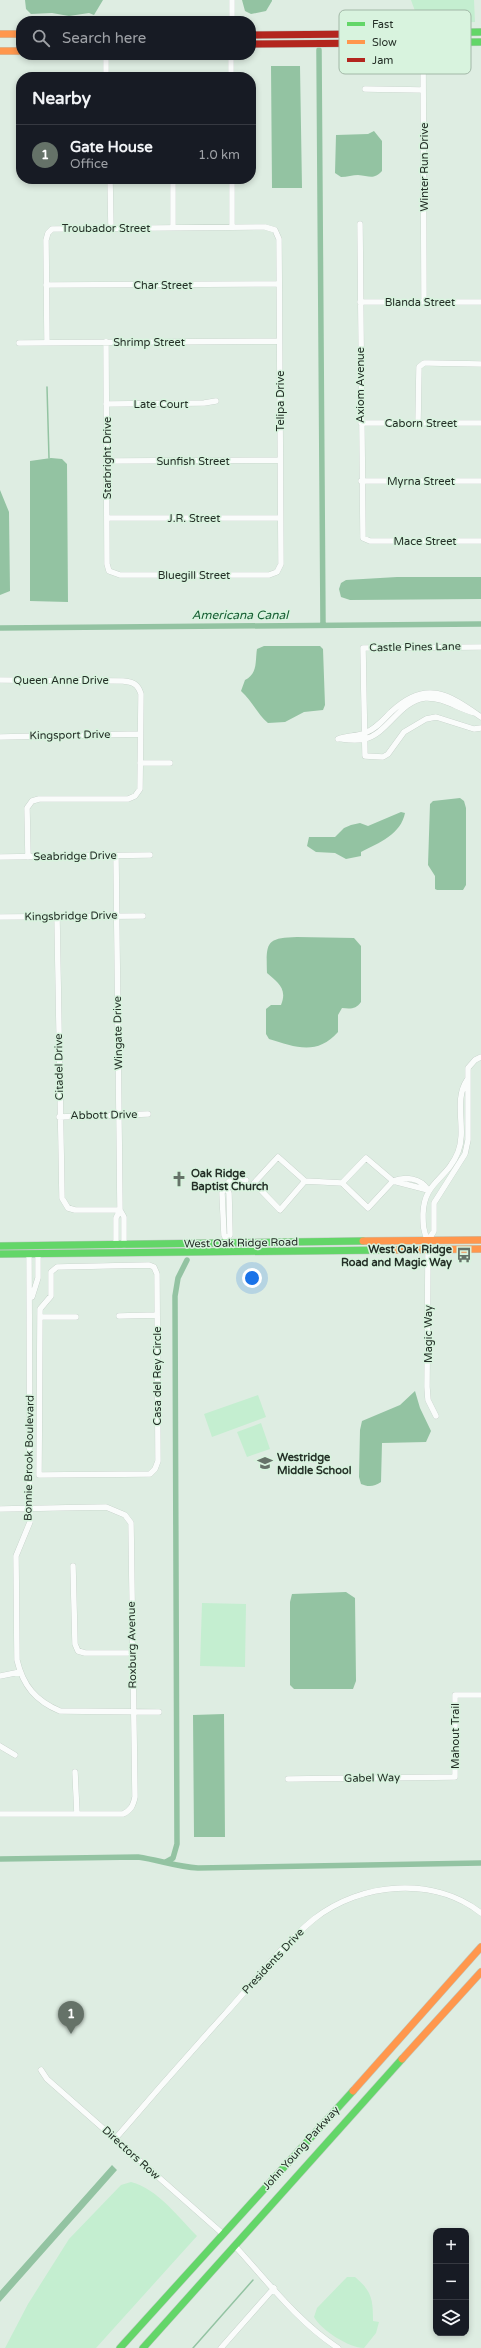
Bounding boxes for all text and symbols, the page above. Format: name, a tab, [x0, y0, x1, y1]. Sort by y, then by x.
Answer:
legend	[339, 10, 471, 74]
search box	[16, 16, 256, 60]
text: Fast	[372, 18, 393, 31]
icon: search	[30, 27, 52, 49]
text: Search here	[62, 29, 146, 47]
text: Slow	[372, 36, 397, 49]
text: Jam	[372, 54, 393, 67]
text: Nearby	[32, 88, 91, 109]
street label: Winter Run Drive	[418, 123, 431, 211]
text: Gate House	[70, 138, 153, 156]
text: 1	[41, 147, 49, 163]
text: 1.0 km	[198, 147, 240, 163]
text: Office	[70, 156, 108, 172]
street label: Troubador Street	[62, 222, 150, 235]
street label: Char Street	[133, 279, 193, 292]
street label: Blanda Street	[385, 296, 455, 309]
street label: Shrimp Street	[113, 336, 185, 349]
street label: Axiom Avenue	[354, 347, 367, 423]
street label: Telipa Drive	[274, 371, 287, 431]
street label: Late Court	[134, 398, 188, 411]
street label: Starbright Drive	[101, 417, 114, 499]
street label: Caborn Street	[385, 417, 457, 430]
street label: Sunfish Street	[156, 455, 230, 468]
street label: Myrna Street	[387, 475, 455, 488]
street label: J.R. Street	[168, 512, 220, 525]
street label: Mace Street	[393, 535, 457, 548]
street label: Bluegill Street	[158, 569, 230, 582]
water label: Americana Canal	[192, 608, 290, 622]
street label: Castle Pines Lane	[369, 640, 461, 654]
street label: Queen Anne Drive	[13, 674, 109, 687]
street label: Kingsport Drive	[29, 728, 111, 742]
street label: Seabridge Drive	[33, 849, 117, 863]
street label: Kingsbridge Drive	[24, 909, 118, 923]
street label: Wingate Drive	[111, 996, 125, 1070]
street label: Citadel Drive	[52, 1034, 66, 1100]
street label: Abbott Drive	[70, 1108, 138, 1122]
place label: Oak Ridge Baptist Church	[191, 1167, 269, 1194]
church icon: Oak Ridge Baptist Church	[170, 1170, 188, 1188]
street label: West Oak Ridge Road	[184, 1236, 298, 1250]
place label: West Oak Ridge Road and Magic Way	[341, 1243, 453, 1270]
bus stop icon: West Oak Ridge Road and Magic Way	[455, 1246, 473, 1264]
your location	[242, 1268, 262, 1288]
street label: Magic Way	[422, 1305, 435, 1363]
street label: Casa del Rey Circle	[151, 1327, 164, 1425]
street label: Bonnie Brook Boulevard	[21, 1395, 37, 1521]
place label: Westridge Middle School	[277, 1451, 352, 1477]
school or university icon: Westridge Middle School	[256, 1454, 274, 1472]
street label: Roxburg Avenue	[125, 1601, 139, 1689]
street label: Mahout Trail	[449, 1703, 462, 1769]
street label: Gabel Way	[344, 1771, 400, 1785]
street label: Presidents Drive	[239, 1926, 307, 1996]
pin: 1	[58, 2001, 84, 2034]
street label: John Young Parkway	[260, 2103, 342, 2193]
street label: Directors Row	[99, 2124, 163, 2183]
map controls	[433, 2228, 469, 2336]
button: +	[433, 2228, 469, 2264]
button: −	[433, 2264, 469, 2300]
button: layers	[433, 2300, 469, 2336]

